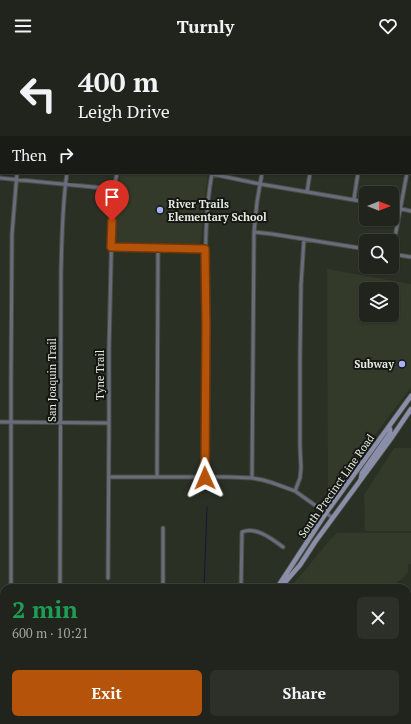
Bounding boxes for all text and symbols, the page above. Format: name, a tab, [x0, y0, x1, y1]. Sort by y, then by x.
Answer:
text: Turnly	[177, 14, 234, 38]
icon: menu	[12, 15, 34, 37]
icon: heart	[377, 15, 399, 37]
text: 400 m	[78, 63, 159, 100]
icon: left	[12, 68, 64, 120]
text: Leigh Drive	[78, 99, 170, 123]
icon: right	[55, 144, 77, 166]
text: Then	[12, 145, 47, 165]
pin	[95, 180, 129, 221]
icon: arrive	[101, 186, 123, 208]
north arrow	[359, 186, 399, 226]
map controls	[359, 186, 399, 322]
place label: River Trails Elementary School	[168, 197, 267, 224]
marker: River Trails Elementary School	[155, 205, 165, 215]
button: search	[359, 234, 399, 274]
button: layers	[359, 282, 399, 322]
street label: San Joaquin Trail	[45, 338, 59, 422]
street label: Tyne Trail	[93, 350, 107, 400]
place label: Subway	[354, 357, 394, 371]
marker: Subway	[397, 359, 407, 369]
street label: South Precinct Line Road	[295, 431, 377, 541]
position arrow	[184, 457, 226, 499]
text: 2 min	[12, 593, 78, 625]
button: close	[357, 597, 399, 639]
text: 600 m · 10:21	[12, 624, 89, 642]
button: Exit	[12, 670, 202, 716]
button: Share	[210, 670, 399, 716]

